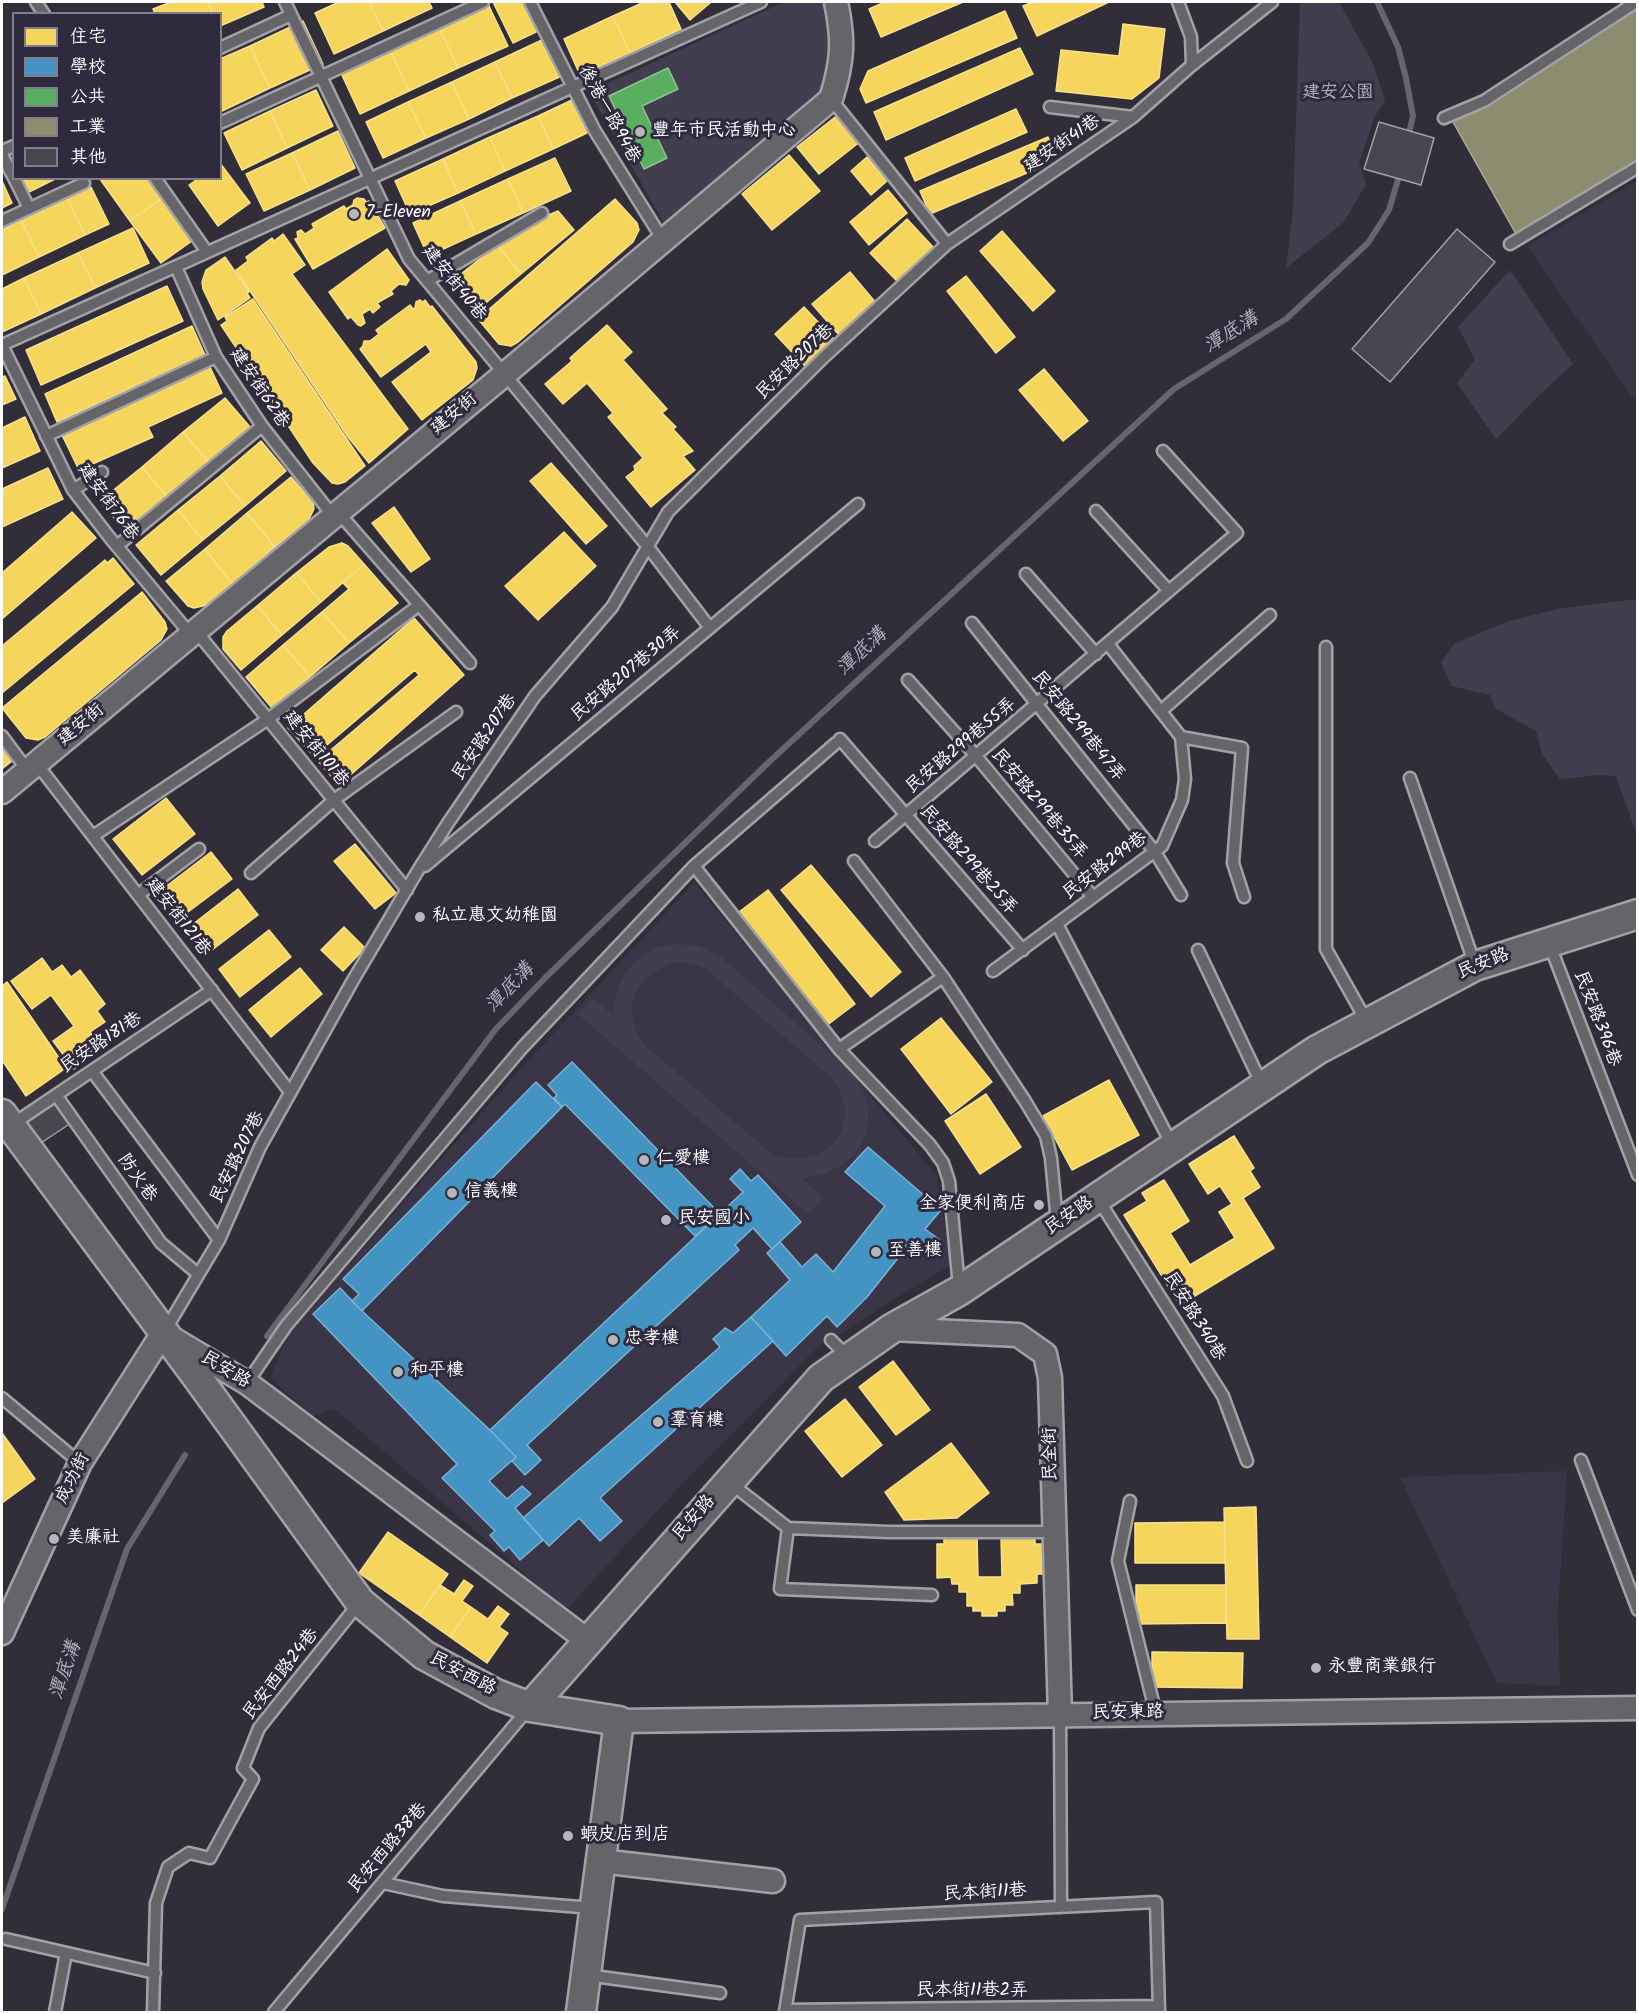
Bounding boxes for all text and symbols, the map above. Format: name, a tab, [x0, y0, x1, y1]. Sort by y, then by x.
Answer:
legend	[12, 12, 222, 180]
text: 住宅	[70, 23, 106, 52]
text: 學校	[70, 53, 106, 82]
street label: 後港一路94巷	[572, 62, 644, 168]
text: 公共	[70, 83, 106, 112]
park label: 建安公園	[1302, 83, 1374, 105]
street label: 建安街41巷	[1021, 112, 1105, 178]
text: 工業	[70, 113, 106, 142]
place label: 豐年市民活動中心	[652, 121, 796, 143]
marker: 豐年市民活動中心	[633, 125, 647, 139]
text: 其他	[70, 143, 106, 172]
place label: 7-Eleven	[366, 203, 431, 225]
marker: 7-Eleven	[347, 207, 361, 221]
street label: 建安街40巷	[416, 242, 490, 326]
water label: 潭底溝	[1200, 308, 1264, 360]
street label: 民安路207巷	[753, 321, 839, 405]
street label: 建安街62巷	[223, 345, 293, 433]
street label: 建安街	[427, 389, 483, 441]
street label: 建安街76巷	[72, 460, 142, 546]
street label: 民安路207巷30弄	[568, 623, 686, 727]
water label: 潭底溝	[833, 624, 893, 682]
street label: 民安路299巷47弄	[1026, 667, 1128, 787]
street label: 民安路207巷	[449, 691, 523, 785]
street label: 民安路299巷55弄	[902, 695, 1022, 799]
street label: 建安街	[54, 700, 110, 752]
street label: 建安街101巷	[278, 707, 352, 793]
street label: 民安路299巷35弄	[985, 745, 1091, 865]
street label: 民安路299巷25弄	[914, 802, 1020, 920]
street label: 民安路299巷	[1060, 828, 1152, 906]
street label: 建安街121巷	[140, 874, 214, 962]
place label: 私立惠文幼稚園	[432, 906, 558, 928]
marker: 私立惠文幼稚園	[413, 910, 427, 924]
street label: 民安路	[1455, 945, 1513, 985]
water label: 潭底溝	[482, 959, 540, 1019]
street label: 民安路396巷	[1568, 968, 1624, 1070]
street label: 民安路181巷	[57, 1009, 147, 1079]
street label: 民安路207巷	[207, 1108, 271, 1208]
place label: 仁愛樓	[656, 1149, 710, 1171]
street label: 防火巷	[112, 1151, 160, 1207]
marker: 仁愛樓	[637, 1153, 651, 1167]
place label: 信義樓	[464, 1182, 518, 1204]
marker: 信義樓	[445, 1186, 459, 1200]
street label: 民安路	[1042, 1193, 1098, 1241]
place label: 全家便利商店	[919, 1194, 1027, 1216]
marker: 全家便利商店	[1032, 1198, 1046, 1212]
place label: 民安國小	[678, 1209, 750, 1231]
marker: 民安國小	[659, 1213, 673, 1227]
place label: 至善樓	[888, 1241, 942, 1263]
marker: 至善樓	[869, 1245, 883, 1259]
street label: 民安路340巷	[1157, 1268, 1229, 1366]
place label: 忠孝樓	[625, 1329, 679, 1351]
marker: 忠孝樓	[606, 1333, 620, 1347]
street label: 民安路	[196, 1348, 254, 1394]
place label: 和平樓	[410, 1361, 464, 1383]
marker: 和平樓	[391, 1365, 405, 1379]
place label: 羣育樓	[670, 1411, 724, 1433]
marker: 羣育樓	[651, 1415, 665, 1429]
street label: 民全街	[1041, 1427, 1063, 1481]
street label: 成功街	[52, 1450, 96, 1508]
street label: 民安路	[669, 1492, 721, 1546]
place label: 美廉社	[66, 1528, 120, 1550]
marker: 美廉社	[47, 1532, 61, 1546]
street label: 民安西路24巷	[240, 1625, 324, 1725]
water label: 潭底溝	[46, 1639, 88, 1703]
street label: 民安西路	[425, 1649, 499, 1701]
place label: 永豐商業銀行	[1328, 1657, 1436, 1679]
marker: 永豐商業銀行	[1309, 1661, 1323, 1675]
street label: 民安東路	[1092, 1703, 1164, 1725]
street label: 民安西路38巷	[345, 1799, 433, 1899]
place label: 蝦皮店到店	[580, 1825, 670, 1847]
marker: 蝦皮店到店	[561, 1829, 575, 1843]
street label: 民本街11巷	[943, 1881, 1027, 1907]
street label: 民本街11巷2弄	[916, 1981, 1028, 2003]

